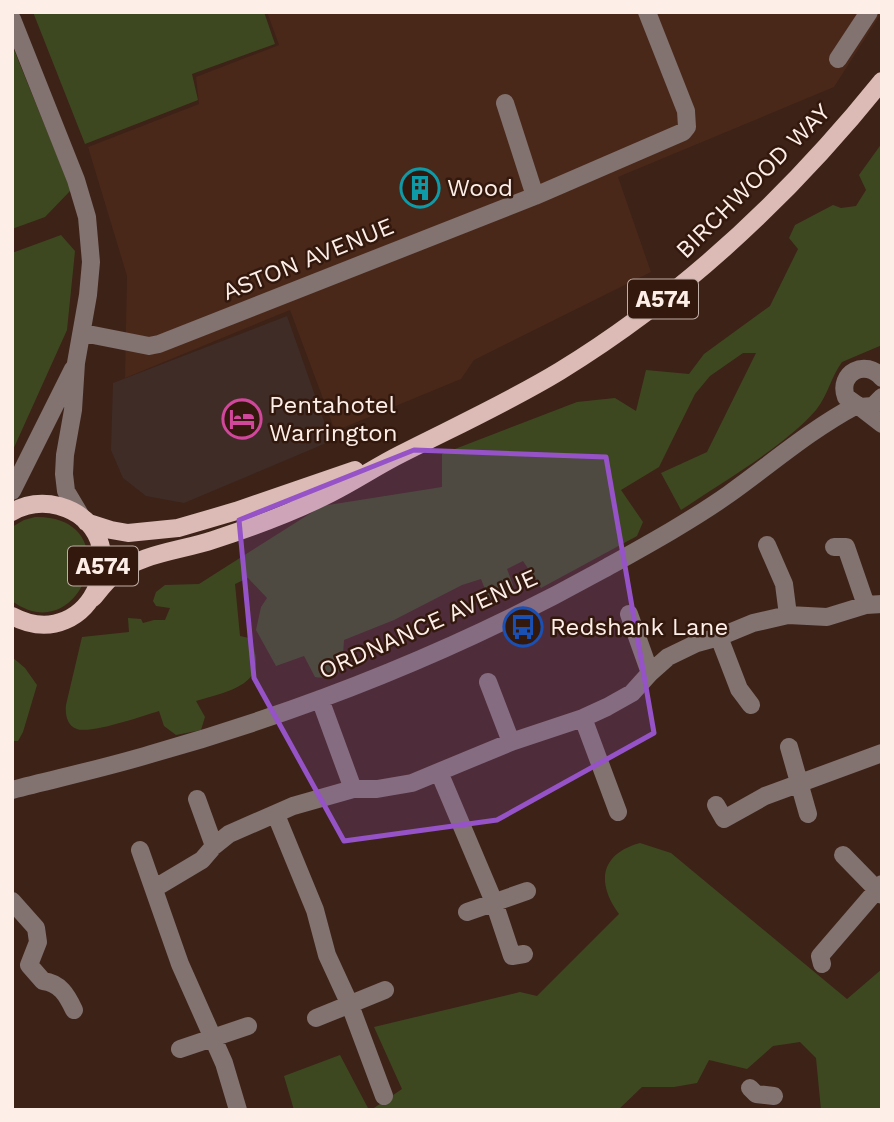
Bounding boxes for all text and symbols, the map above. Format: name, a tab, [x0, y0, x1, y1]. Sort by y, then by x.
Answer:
street label: BIRCHWOOD WAY	[670, 98, 836, 264]
building icon: Wood	[399, 167, 441, 209]
place label: Wood	[447, 174, 513, 202]
street label: ASTON AVENUE	[218, 212, 398, 306]
road number: A574	[628, 280, 698, 318]
place label: Pentahotel Warrington	[269, 391, 398, 447]
hotel icon: Pentahotel Warrington	[221, 398, 263, 440]
road number: A574	[68, 546, 138, 586]
street label: ORDNANCE AVENUE	[314, 563, 542, 685]
bus stop icon: Redshank Lane	[502, 606, 544, 648]
place label: Redshank Lane	[550, 613, 728, 641]

